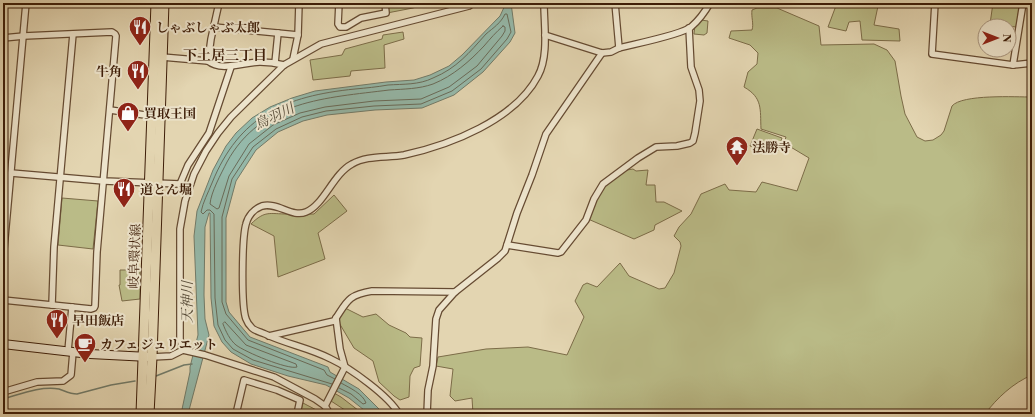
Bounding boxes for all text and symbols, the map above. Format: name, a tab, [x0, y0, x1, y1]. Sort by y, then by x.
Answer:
restaurant icon: しゃぶしゃぶ太郎	[127, 14, 153, 47]
north arrow	[977, 18, 1017, 58]
place label: しゃぶしゃぶ太郎	[156, 20, 260, 36]
text: N	[999, 34, 1013, 43]
district label: 下土居三丁目	[183, 47, 267, 65]
restaurant icon: 牛角	[125, 58, 151, 91]
place label: 牛角	[96, 64, 122, 80]
water label: 鳥羽川	[252, 99, 299, 134]
shop icon: 買取王国	[115, 100, 141, 133]
place label: 買取王国	[144, 106, 196, 122]
temple icon: 法勝寺	[724, 134, 750, 167]
place label: 法勝寺	[752, 140, 791, 156]
restaurant icon: 道とん堀	[111, 176, 137, 209]
place label: 道とん堀	[140, 182, 192, 198]
street label: 岐阜環状線	[126, 223, 144, 289]
water label: 天神川	[179, 279, 197, 323]
restaurant icon: 早田飯店	[44, 307, 70, 340]
place label: 早田飯店	[72, 313, 124, 329]
cafe icon: カフェ ジュリエット	[72, 331, 98, 364]
place label: カフェ ジュリエット	[100, 337, 218, 353]

